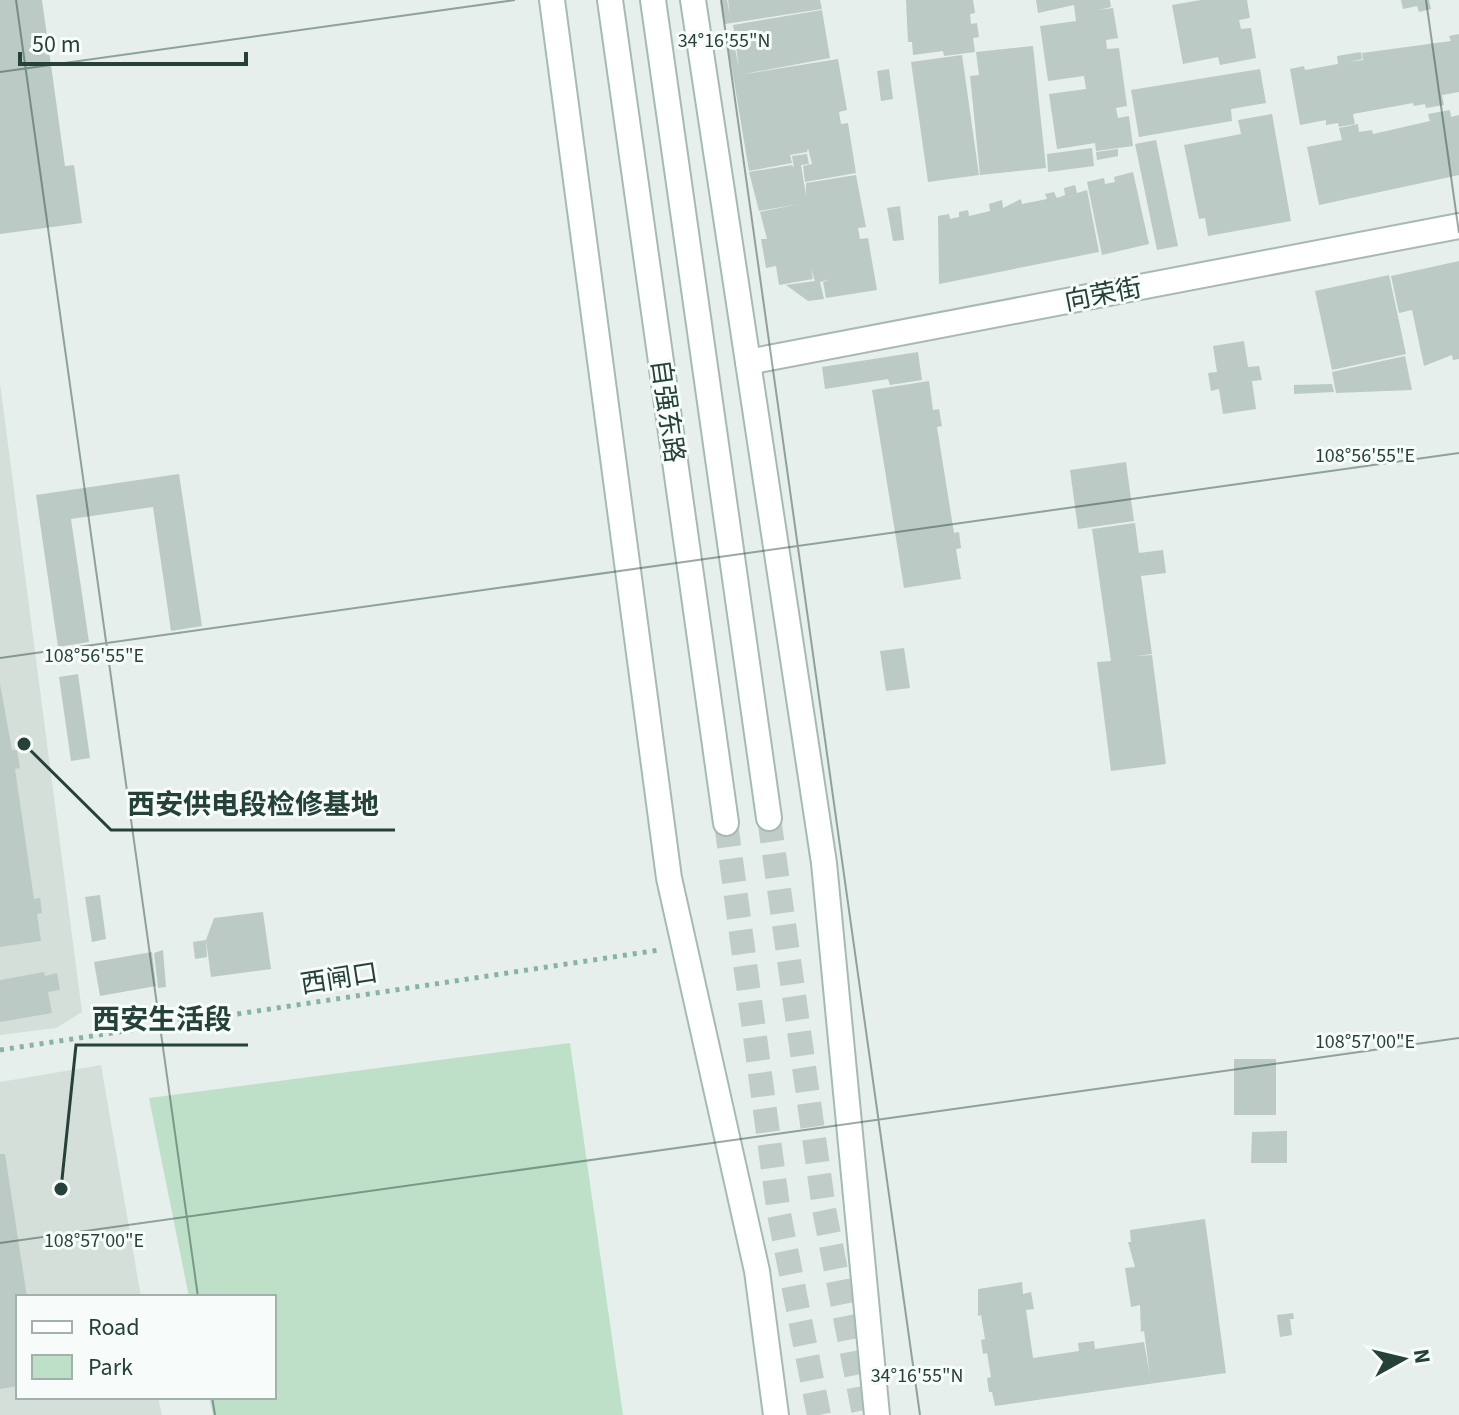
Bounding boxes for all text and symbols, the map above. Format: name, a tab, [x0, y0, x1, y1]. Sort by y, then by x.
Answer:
scale bar	[20, 16, 246, 66]
text: 50 m	[32, 27, 81, 62]
text: 34°16'55"N	[678, 27, 770, 55]
street label: 向荣街	[1061, 269, 1145, 320]
street label: 自强东路	[642, 357, 693, 465]
text: 108°56'55"E	[1315, 442, 1415, 470]
text: 108°56'55"E	[44, 642, 144, 670]
callout: 西安供电段检修基地	[111, 778, 395, 830]
text: 西安供电段检修基地	[127, 785, 379, 825]
street label: 西闸口	[298, 954, 380, 1003]
callout: 西安生活段	[76, 993, 248, 1045]
text: 西安生活段	[92, 1000, 232, 1040]
text: 108°57'00"E	[1315, 1028, 1415, 1056]
text: 108°57'00"E	[44, 1227, 144, 1255]
legend	[16, 1295, 276, 1399]
text: Road	[88, 1310, 140, 1345]
north arrow	[1363, 1319, 1443, 1399]
text: N	[1405, 1347, 1439, 1366]
text: Park	[88, 1350, 133, 1385]
text: 34°16'55"N	[871, 1362, 963, 1390]

